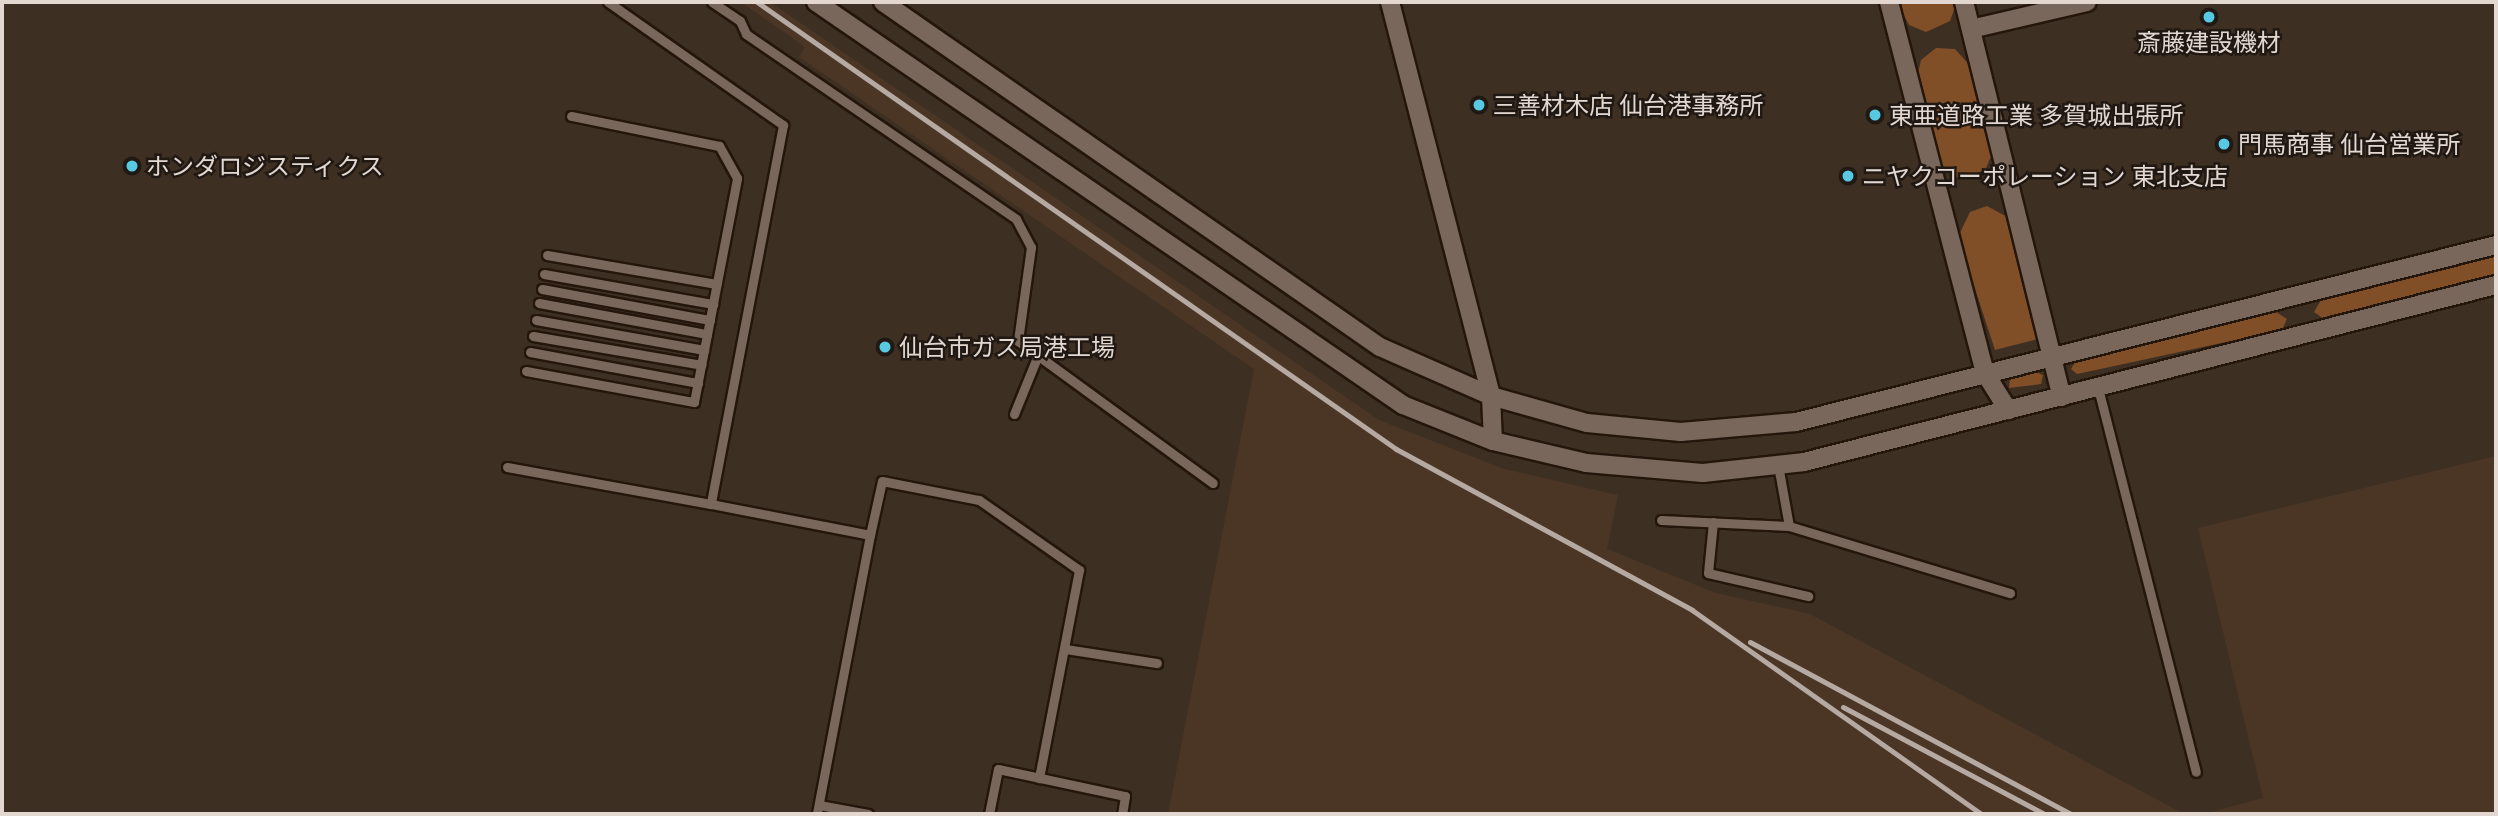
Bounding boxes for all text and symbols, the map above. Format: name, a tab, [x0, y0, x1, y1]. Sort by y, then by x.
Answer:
marker: 斎藤建設機材	[2201, 9, 2217, 25]
place label: 斎藤建設機材	[2137, 28, 2281, 56]
place label: 三善材木店 仙台港事務所	[1493, 91, 1763, 119]
marker: 三善材木店 仙台港事務所	[1471, 97, 1487, 113]
place label: 東亜道路工業 多賀城出張所	[1889, 101, 2183, 129]
marker: 東亜道路工業 多賀城出張所	[1867, 107, 1883, 123]
place label: 門馬商事 仙台営業所	[2238, 130, 2460, 158]
marker: 門馬商事 仙台営業所	[2216, 136, 2232, 152]
place label: ホンダロジスティクス	[146, 152, 386, 180]
marker: ホンダロジスティクス	[124, 158, 140, 174]
place label: ニヤクコーポレーション 東北支店	[1862, 162, 2228, 190]
marker: ニヤクコーポレーション 東北支店	[1840, 168, 1856, 184]
place label: 仙台市ガス局港工場	[899, 333, 1115, 361]
marker: 仙台市ガス局港工場	[877, 339, 893, 355]

